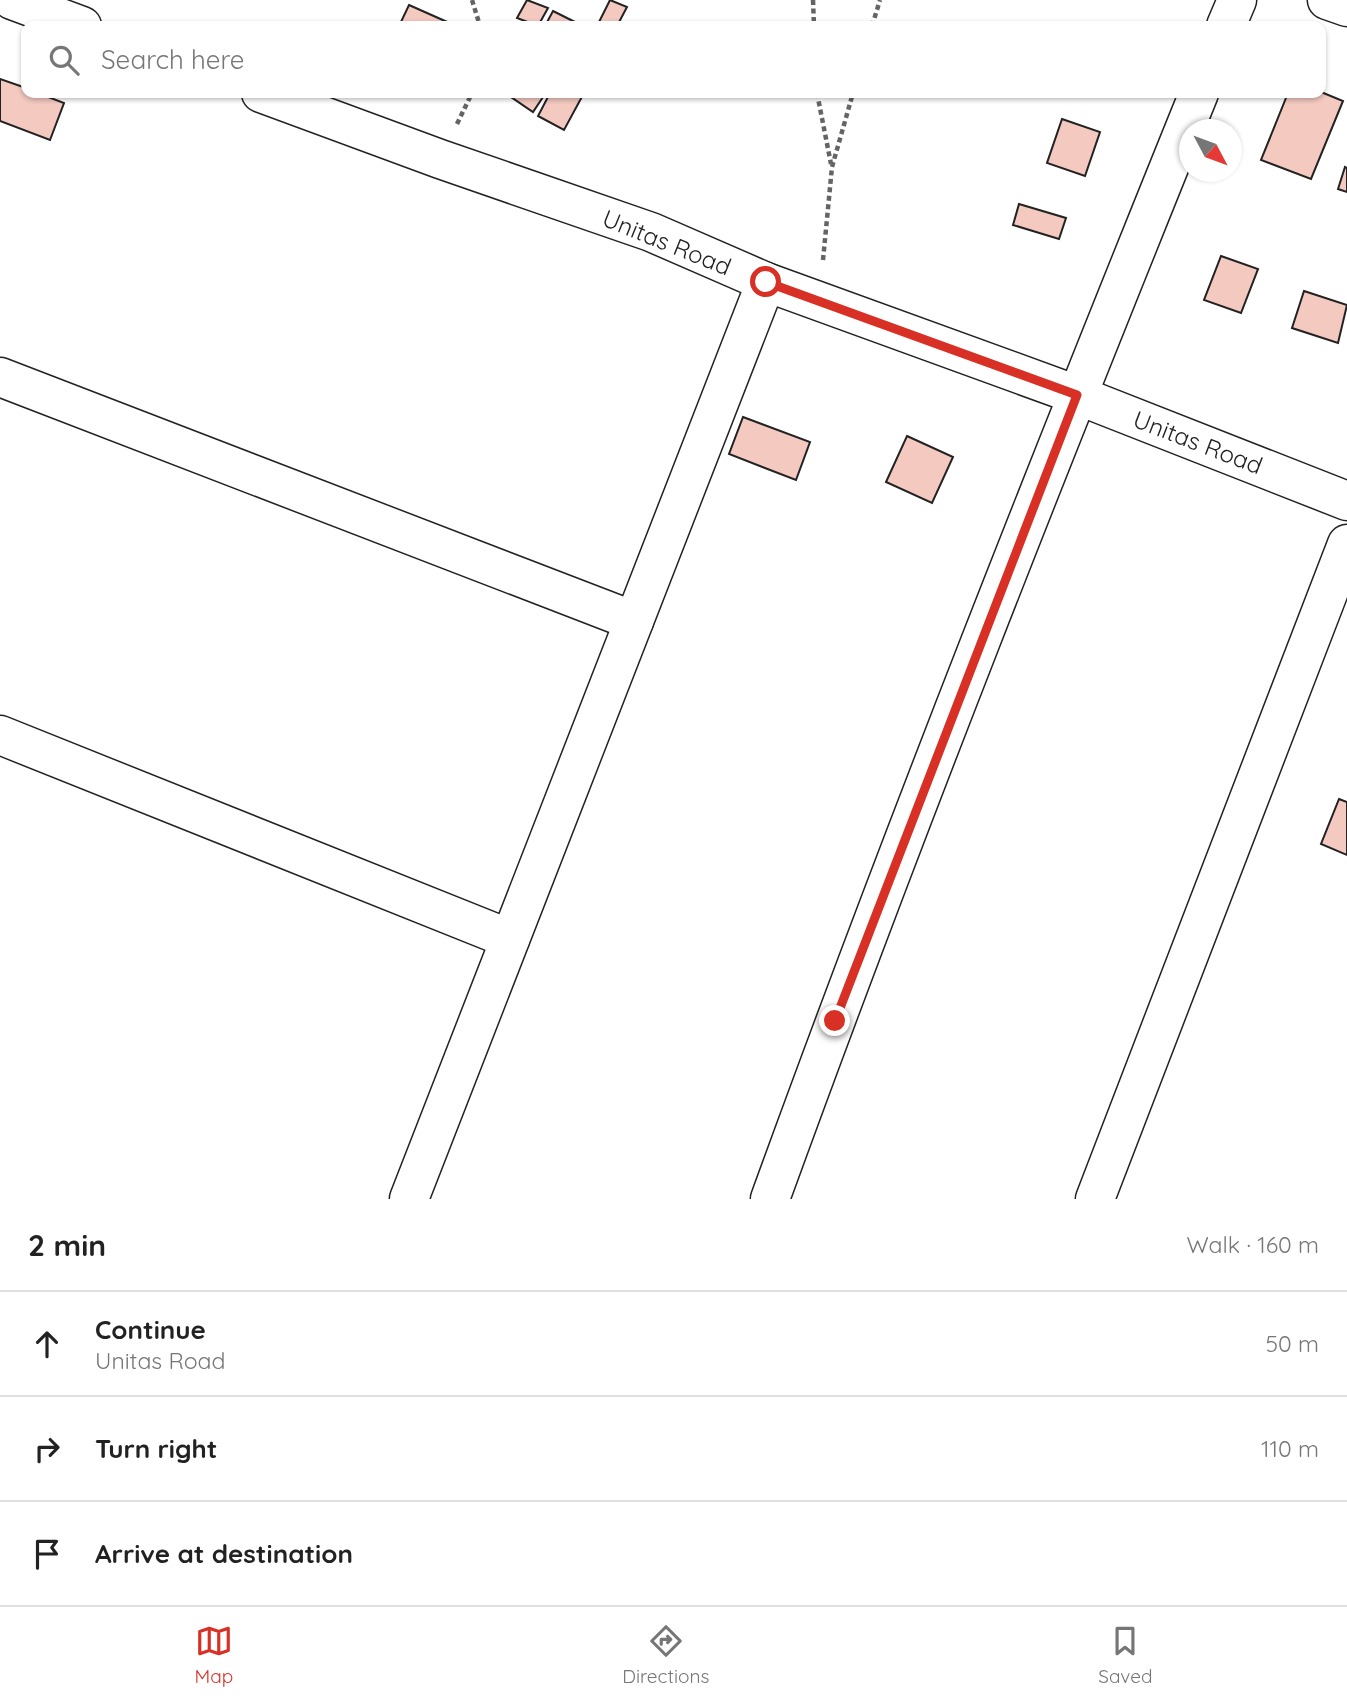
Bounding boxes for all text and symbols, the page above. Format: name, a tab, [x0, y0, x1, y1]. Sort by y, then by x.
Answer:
search box	[21, 21, 1326, 98]
icon: search	[45, 41, 83, 79]
text: Search here	[101, 43, 245, 76]
north arrow	[1179, 119, 1242, 182]
street label: Unitas Road	[598, 203, 736, 281]
route start	[750, 266, 781, 297]
street label: Unitas Road	[1129, 404, 1267, 480]
route end	[819, 1005, 850, 1036]
text: 2 min	[28, 1226, 106, 1264]
text: Walk · 160 m	[1187, 1230, 1319, 1259]
text: Continue	[95, 1313, 206, 1346]
icon: ahead	[28, 1325, 66, 1363]
text: 50 m	[1266, 1329, 1319, 1358]
text: Unitas Road	[95, 1346, 225, 1375]
icon: right	[28, 1430, 66, 1468]
text: Turn right	[95, 1432, 217, 1465]
text: 110 m	[1261, 1434, 1319, 1463]
icon: arrive	[28, 1535, 66, 1573]
text: Arrive at destination	[95, 1537, 353, 1570]
tab: Map	[195, 1622, 233, 1688]
tab: Directions	[622, 1622, 709, 1688]
tab: Saved	[1098, 1622, 1153, 1688]

